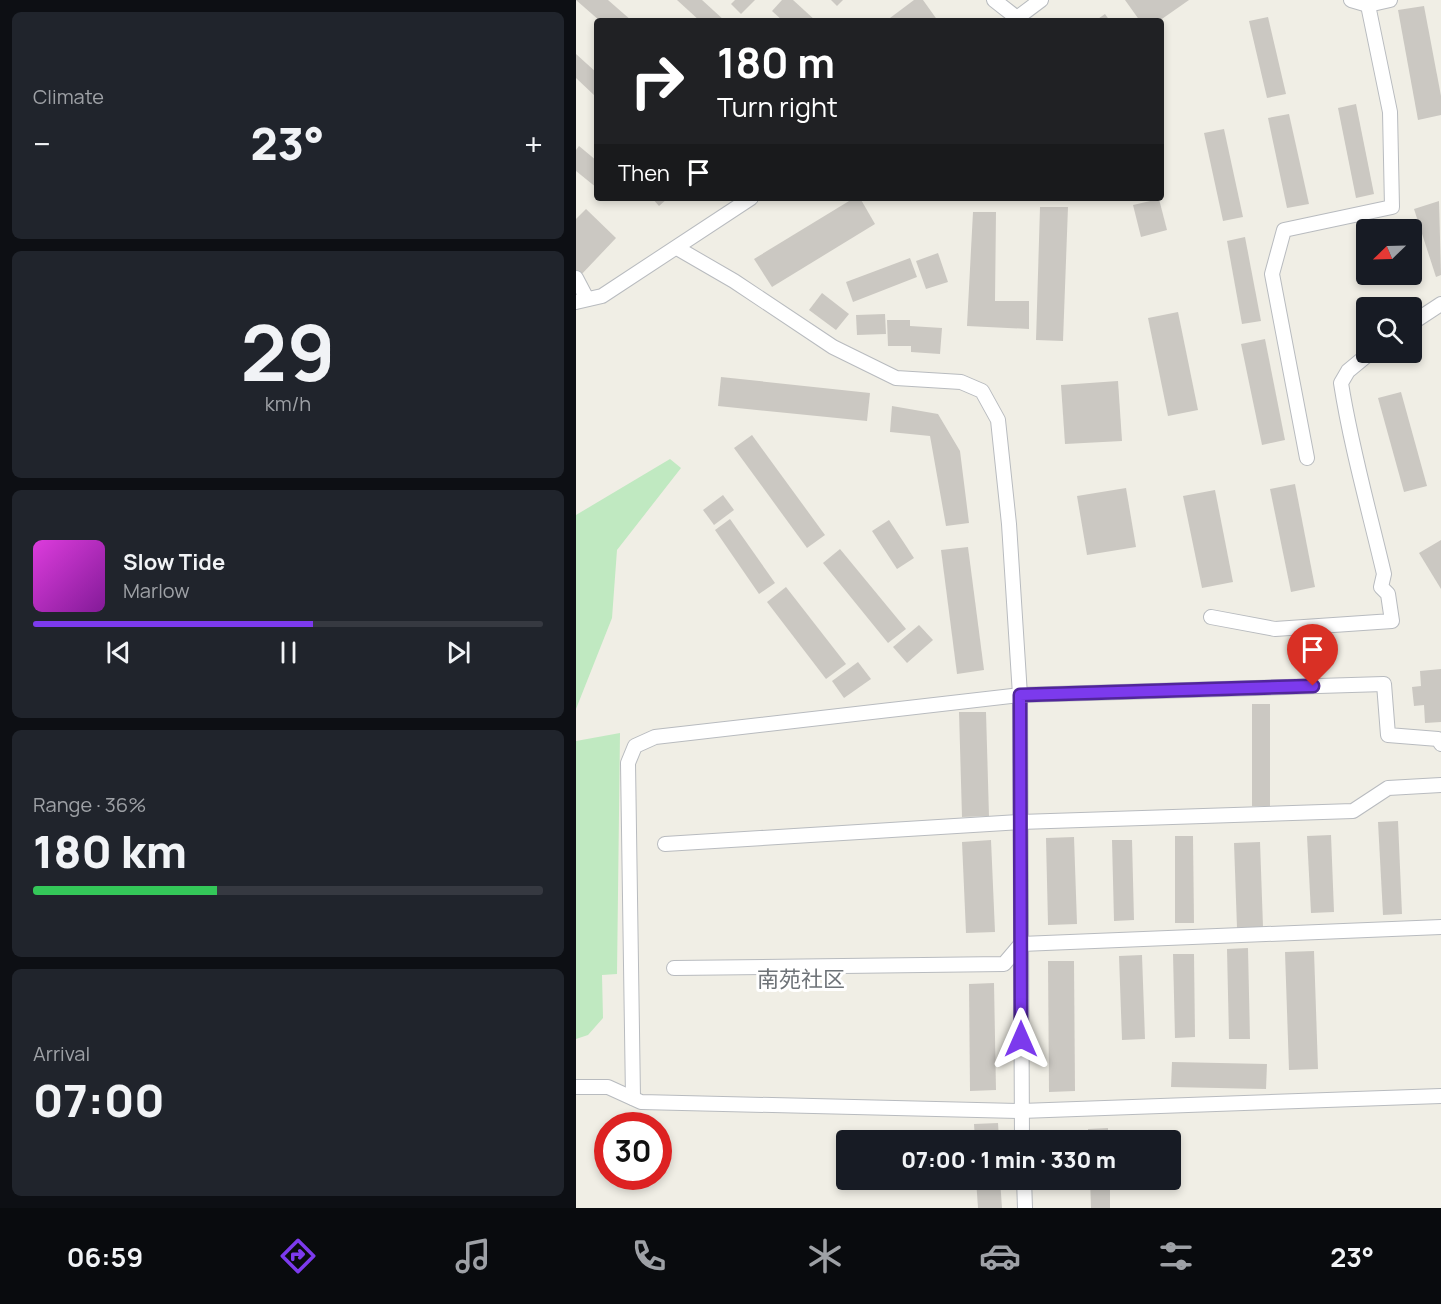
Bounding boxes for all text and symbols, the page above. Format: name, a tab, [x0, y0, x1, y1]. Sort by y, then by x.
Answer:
text: 180 m	[717, 33, 835, 91]
icon: right	[618, 42, 696, 120]
text: Climate	[33, 83, 104, 110]
text: Turn right	[717, 88, 838, 125]
text: 23°	[250, 112, 324, 174]
text: −	[33, 121, 51, 166]
text: +	[524, 121, 543, 166]
icon: arrive	[682, 156, 715, 189]
text: Then	[618, 158, 670, 188]
north arrow	[1356, 219, 1422, 285]
map controls	[1356, 219, 1422, 363]
button: search	[1356, 297, 1422, 363]
text: 29	[241, 298, 335, 404]
text: km/h	[265, 390, 311, 417]
text: Slow Tide	[123, 547, 225, 577]
text: Marlow	[123, 577, 190, 604]
pin	[1287, 624, 1338, 686]
icon: arrive	[1296, 633, 1329, 666]
icon: previous	[102, 636, 135, 669]
icon: pause	[272, 636, 305, 669]
icon: next	[442, 636, 475, 669]
text: Range · 36%	[33, 791, 146, 818]
text: 180 km	[33, 820, 187, 882]
district label: 南苑社区	[757, 964, 845, 994]
position arrow	[989, 1007, 1053, 1071]
text: Arrival	[33, 1040, 90, 1067]
text: 07:00	[33, 1069, 165, 1131]
speed limit sign: 30	[594, 1112, 672, 1190]
text: 07:00 · 1 min · 330 m	[901, 1145, 1116, 1175]
icon: directions	[277, 1235, 319, 1277]
icon: music	[452, 1235, 494, 1277]
icon: phone	[628, 1235, 670, 1277]
icon: climate	[804, 1235, 846, 1277]
icon: car	[979, 1235, 1021, 1277]
icon: filters	[1155, 1235, 1197, 1277]
text: 06:59	[67, 1238, 143, 1275]
text: 23°	[1330, 1238, 1374, 1275]

